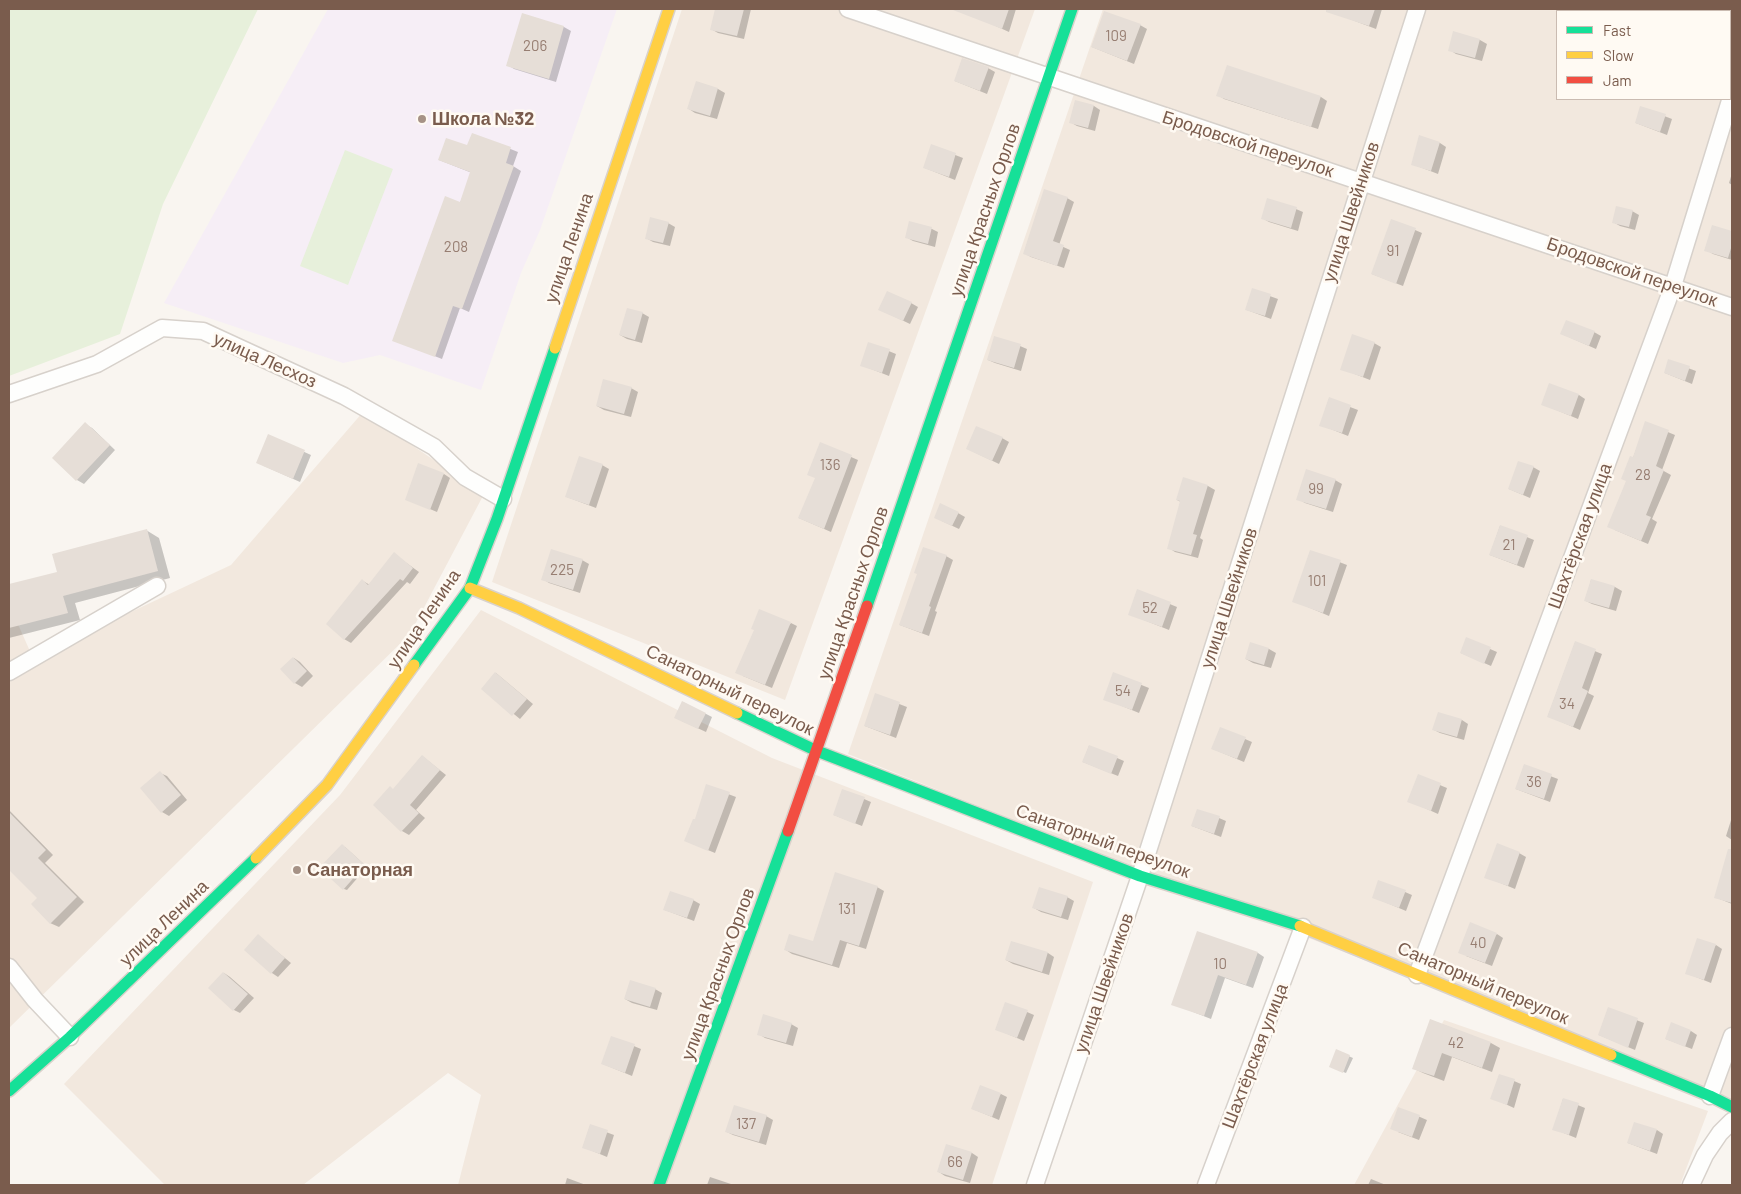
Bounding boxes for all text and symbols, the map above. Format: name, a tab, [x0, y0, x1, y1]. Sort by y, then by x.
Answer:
legend	[1556, 10, 1731, 100]
text: Fast	[1603, 21, 1631, 39]
house number: 109	[1105, 27, 1127, 45]
house number: 206	[523, 37, 547, 55]
text: Slow	[1603, 46, 1634, 64]
text: Jam	[1603, 71, 1632, 89]
street label: Бродовской переулок	[1160, 106, 1336, 182]
place label: Школа №32	[432, 108, 534, 130]
marker: Школа №32	[416, 113, 428, 125]
street label: улица Красных Орлов	[945, 121, 1025, 299]
street label: улица Швейников	[1318, 139, 1384, 285]
street label: улица Ленина	[540, 190, 598, 306]
street label: Бродовской переулок	[1544, 233, 1720, 311]
house number: 208	[444, 238, 468, 256]
house number: 91	[1387, 242, 1399, 260]
street label: улица Лесхоз	[210, 328, 320, 392]
house number: 136	[820, 456, 840, 474]
street label: Шахтёрская улица	[1544, 460, 1616, 612]
house number: 28	[1635, 466, 1651, 484]
house number: 99	[1308, 480, 1324, 498]
street label: улица Красных Орлов	[813, 504, 893, 682]
street label: улица Швейников	[1196, 525, 1262, 671]
house number: 21	[1502, 536, 1516, 554]
house number: 225	[550, 561, 574, 579]
street label: улица Ленина	[383, 565, 465, 673]
house number: 101	[1308, 572, 1326, 590]
house number: 52	[1142, 599, 1158, 617]
street label: Санаторный переулок	[643, 640, 817, 740]
house number: 54	[1115, 682, 1131, 700]
house number: 34	[1559, 695, 1575, 713]
house number: 36	[1526, 773, 1542, 791]
street label: Санаторный переулок	[1013, 799, 1193, 883]
place label: Санаторная	[307, 859, 413, 881]
marker: Санаторная	[291, 864, 303, 876]
street label: улица Ленина	[115, 875, 213, 971]
street label: улица Красных Орлов	[677, 885, 759, 1063]
house number: 131	[838, 900, 856, 918]
street label: улица Швейников	[1070, 910, 1138, 1056]
house number: 40	[1470, 934, 1486, 952]
street label: Санаторный переулок	[1394, 937, 1572, 1029]
house number: 10	[1213, 955, 1227, 973]
street label: Шахтёрская улица	[1217, 980, 1293, 1132]
house number: 42	[1448, 1034, 1464, 1052]
house number: 137	[736, 1115, 756, 1133]
house number: 66	[947, 1153, 963, 1171]

